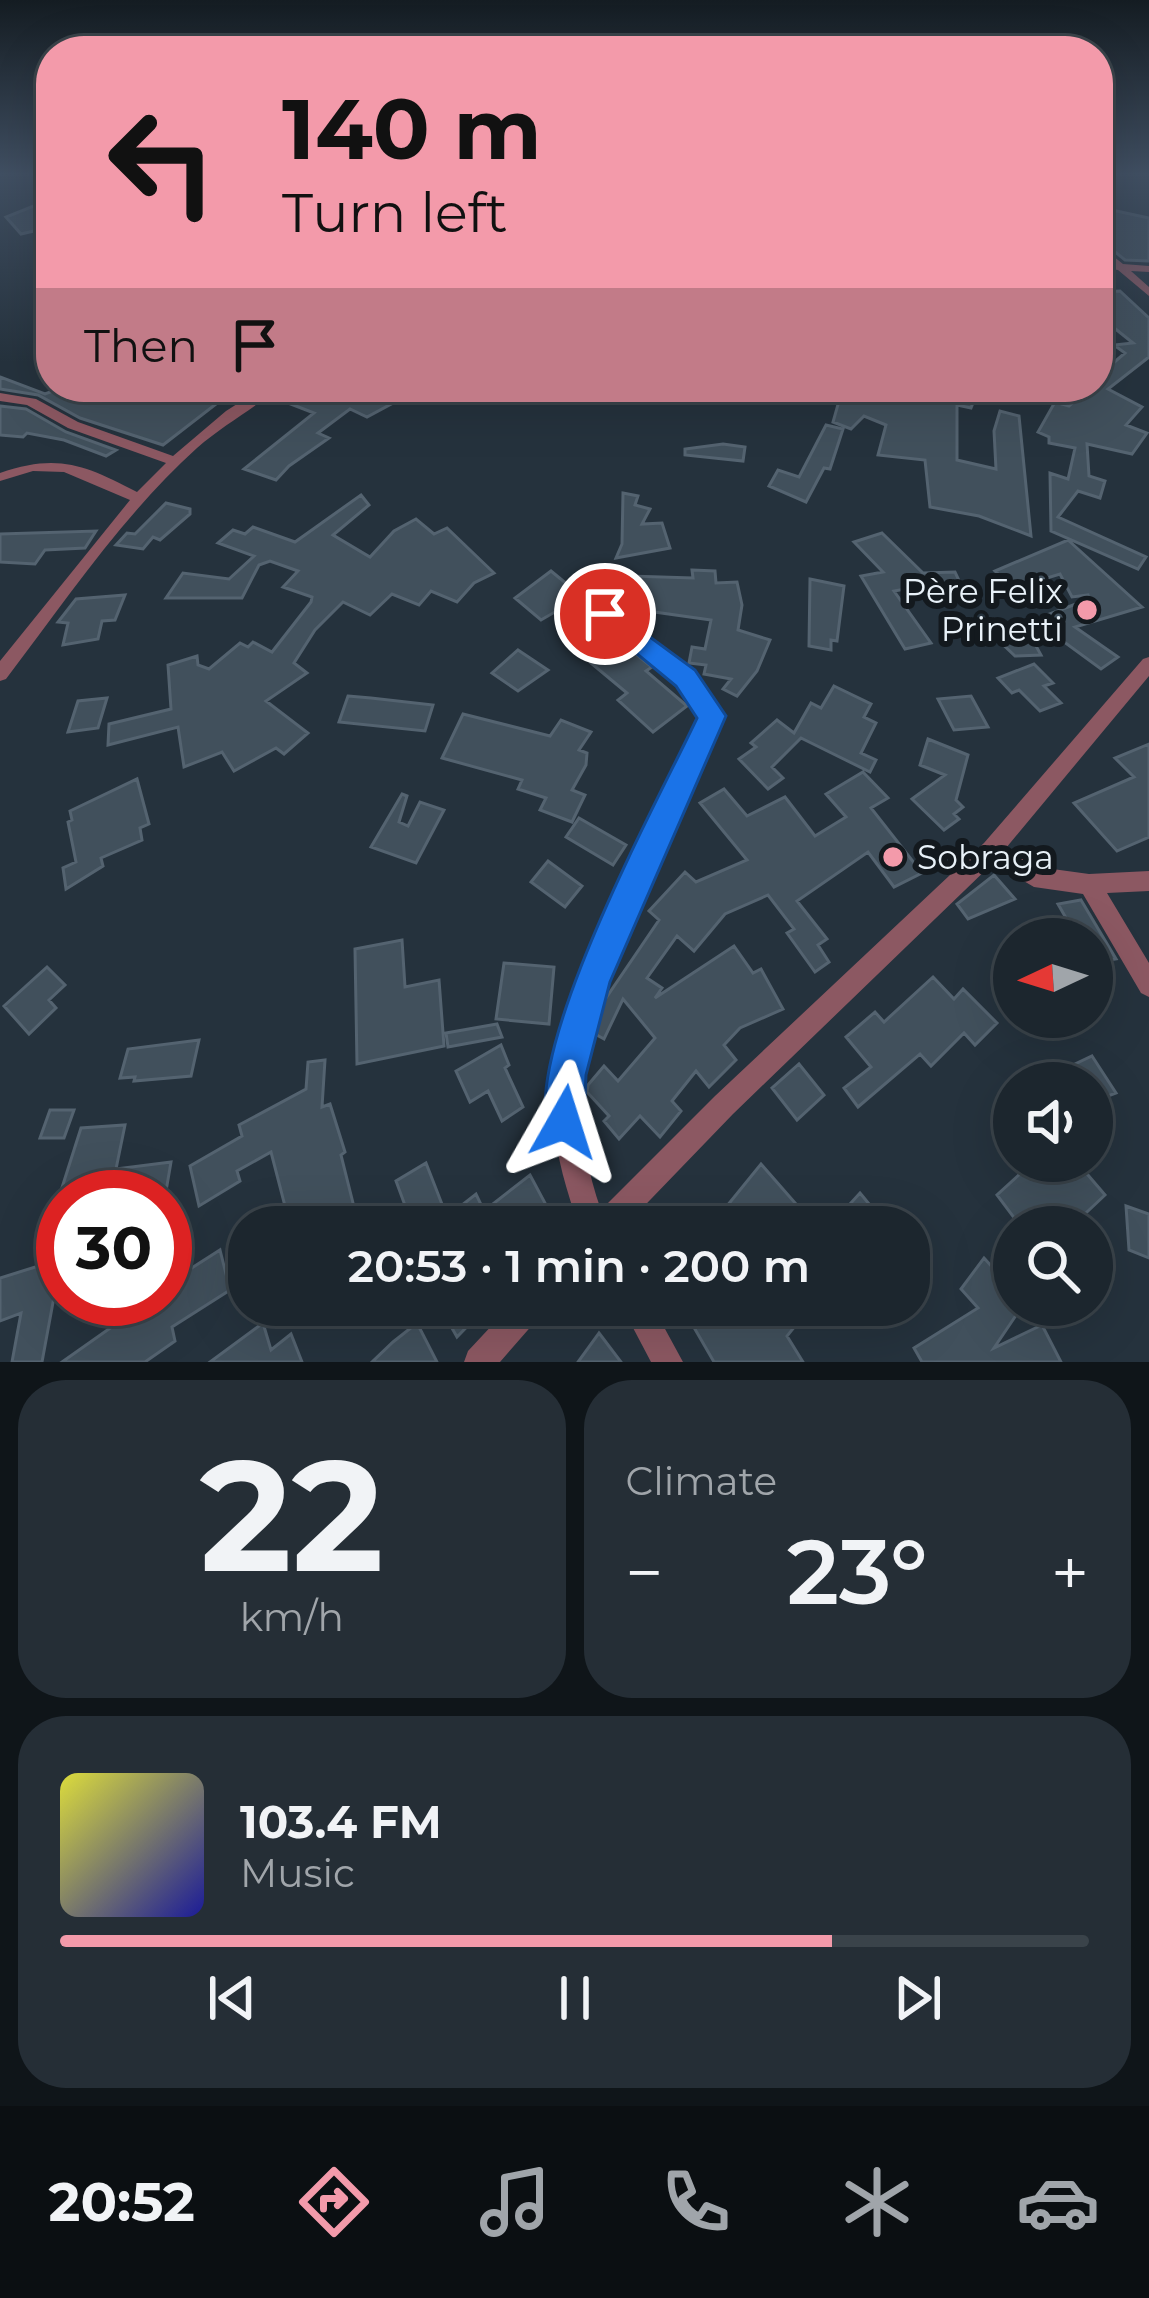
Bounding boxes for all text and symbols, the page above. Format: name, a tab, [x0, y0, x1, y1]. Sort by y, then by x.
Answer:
text: 140 m	[282, 78, 542, 180]
icon: left	[84, 84, 240, 240]
text: Turn left	[282, 180, 508, 246]
icon: arrive	[222, 312, 288, 378]
text: Then	[84, 318, 198, 373]
pin	[554, 563, 656, 665]
place label: Père Felix Prinetti	[903, 571, 1063, 649]
icon: arrive	[572, 581, 638, 647]
marker: Père Felix Prinetti	[1074, 597, 1100, 623]
place label: Sobraga	[917, 837, 1054, 877]
marker: Sobraga	[880, 844, 906, 870]
north arrow	[993, 918, 1113, 1038]
map controls	[993, 918, 1113, 1326]
position arrow	[501, 1059, 627, 1185]
button: sound	[993, 1062, 1113, 1182]
speed limit sign: 30	[36, 1170, 192, 1326]
button: search	[993, 1206, 1113, 1326]
text: 20:53 · 1 min · 200 m	[348, 1238, 810, 1293]
text: 22	[200, 1420, 384, 1610]
text: Climate	[626, 1457, 777, 1505]
text: 23°	[787, 1517, 928, 1627]
text: −	[626, 1532, 663, 1613]
text: +	[1051, 1532, 1089, 1613]
text: km/h	[240, 1593, 344, 1641]
text: 103.4 FM	[240, 1794, 442, 1849]
text: Music	[240, 1849, 355, 1897]
icon: previous	[199, 1965, 265, 2031]
icon: pause	[542, 1965, 608, 2031]
icon: next	[885, 1965, 951, 2031]
icon: directions	[292, 2160, 376, 2244]
icon: music	[473, 2160, 557, 2244]
icon: phone	[654, 2160, 738, 2244]
icon: climate	[835, 2160, 919, 2244]
icon: car	[1016, 2160, 1100, 2244]
text: 20:52	[49, 2169, 195, 2235]

